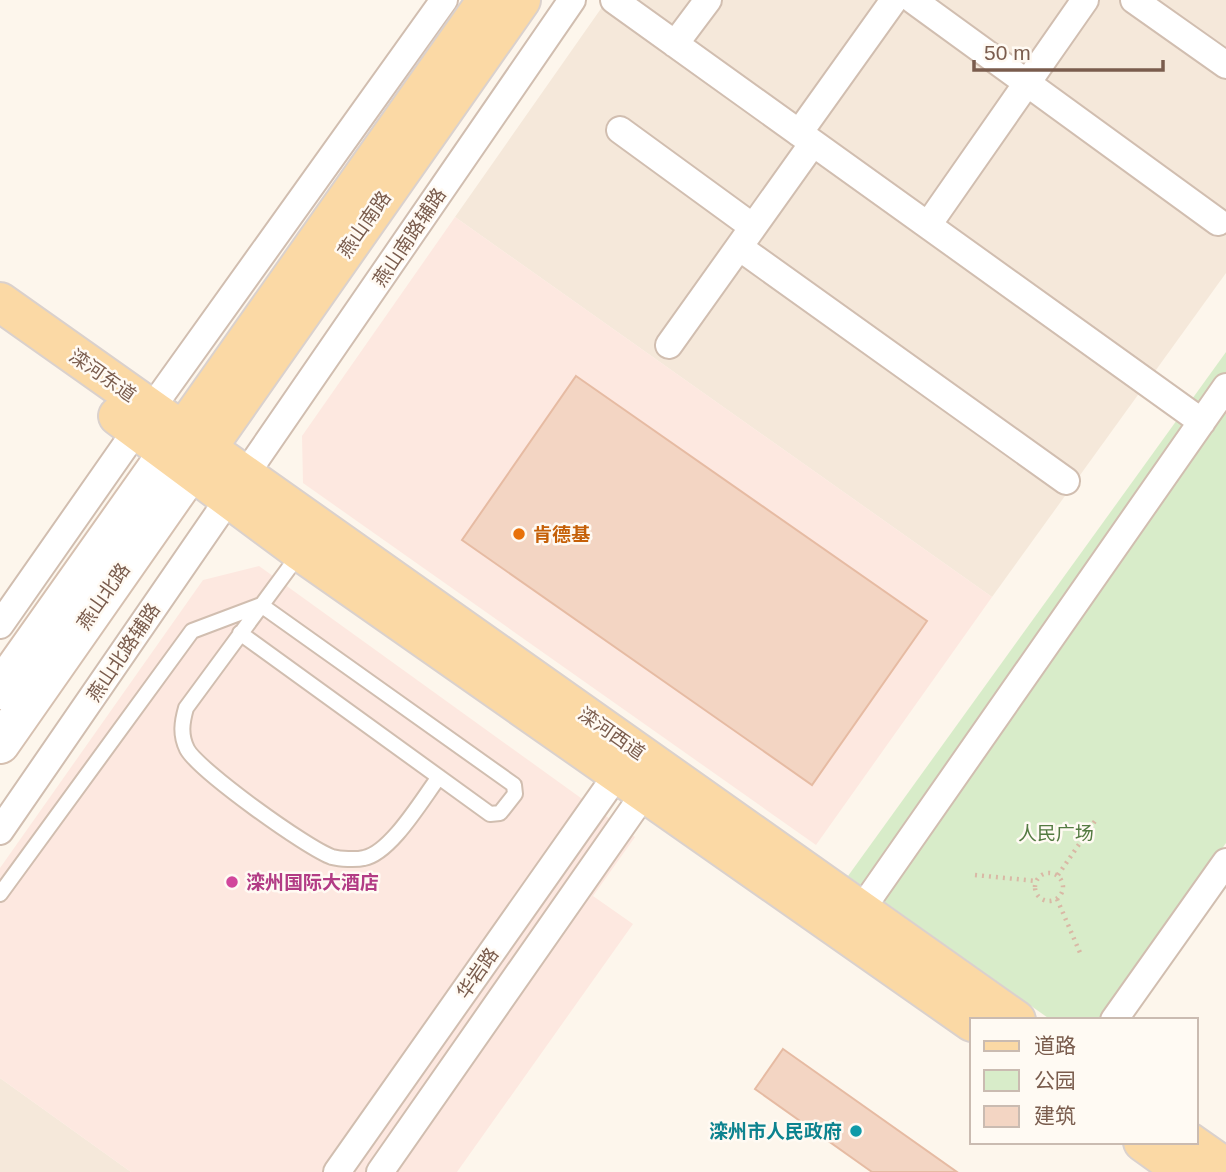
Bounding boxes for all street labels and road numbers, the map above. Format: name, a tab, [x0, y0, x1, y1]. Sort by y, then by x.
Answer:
street label: 燕山南路辅路	[369, 184, 450, 290]
street label: 燕山南路	[334, 187, 395, 261]
street label: 滦河东道	[66, 345, 140, 406]
street label: 燕山北路	[73, 559, 134, 633]
street label: 燕山北路辅路	[83, 599, 164, 705]
street label: 滦河西道	[575, 703, 649, 764]
street label: 华岩路	[452, 944, 502, 1003]

